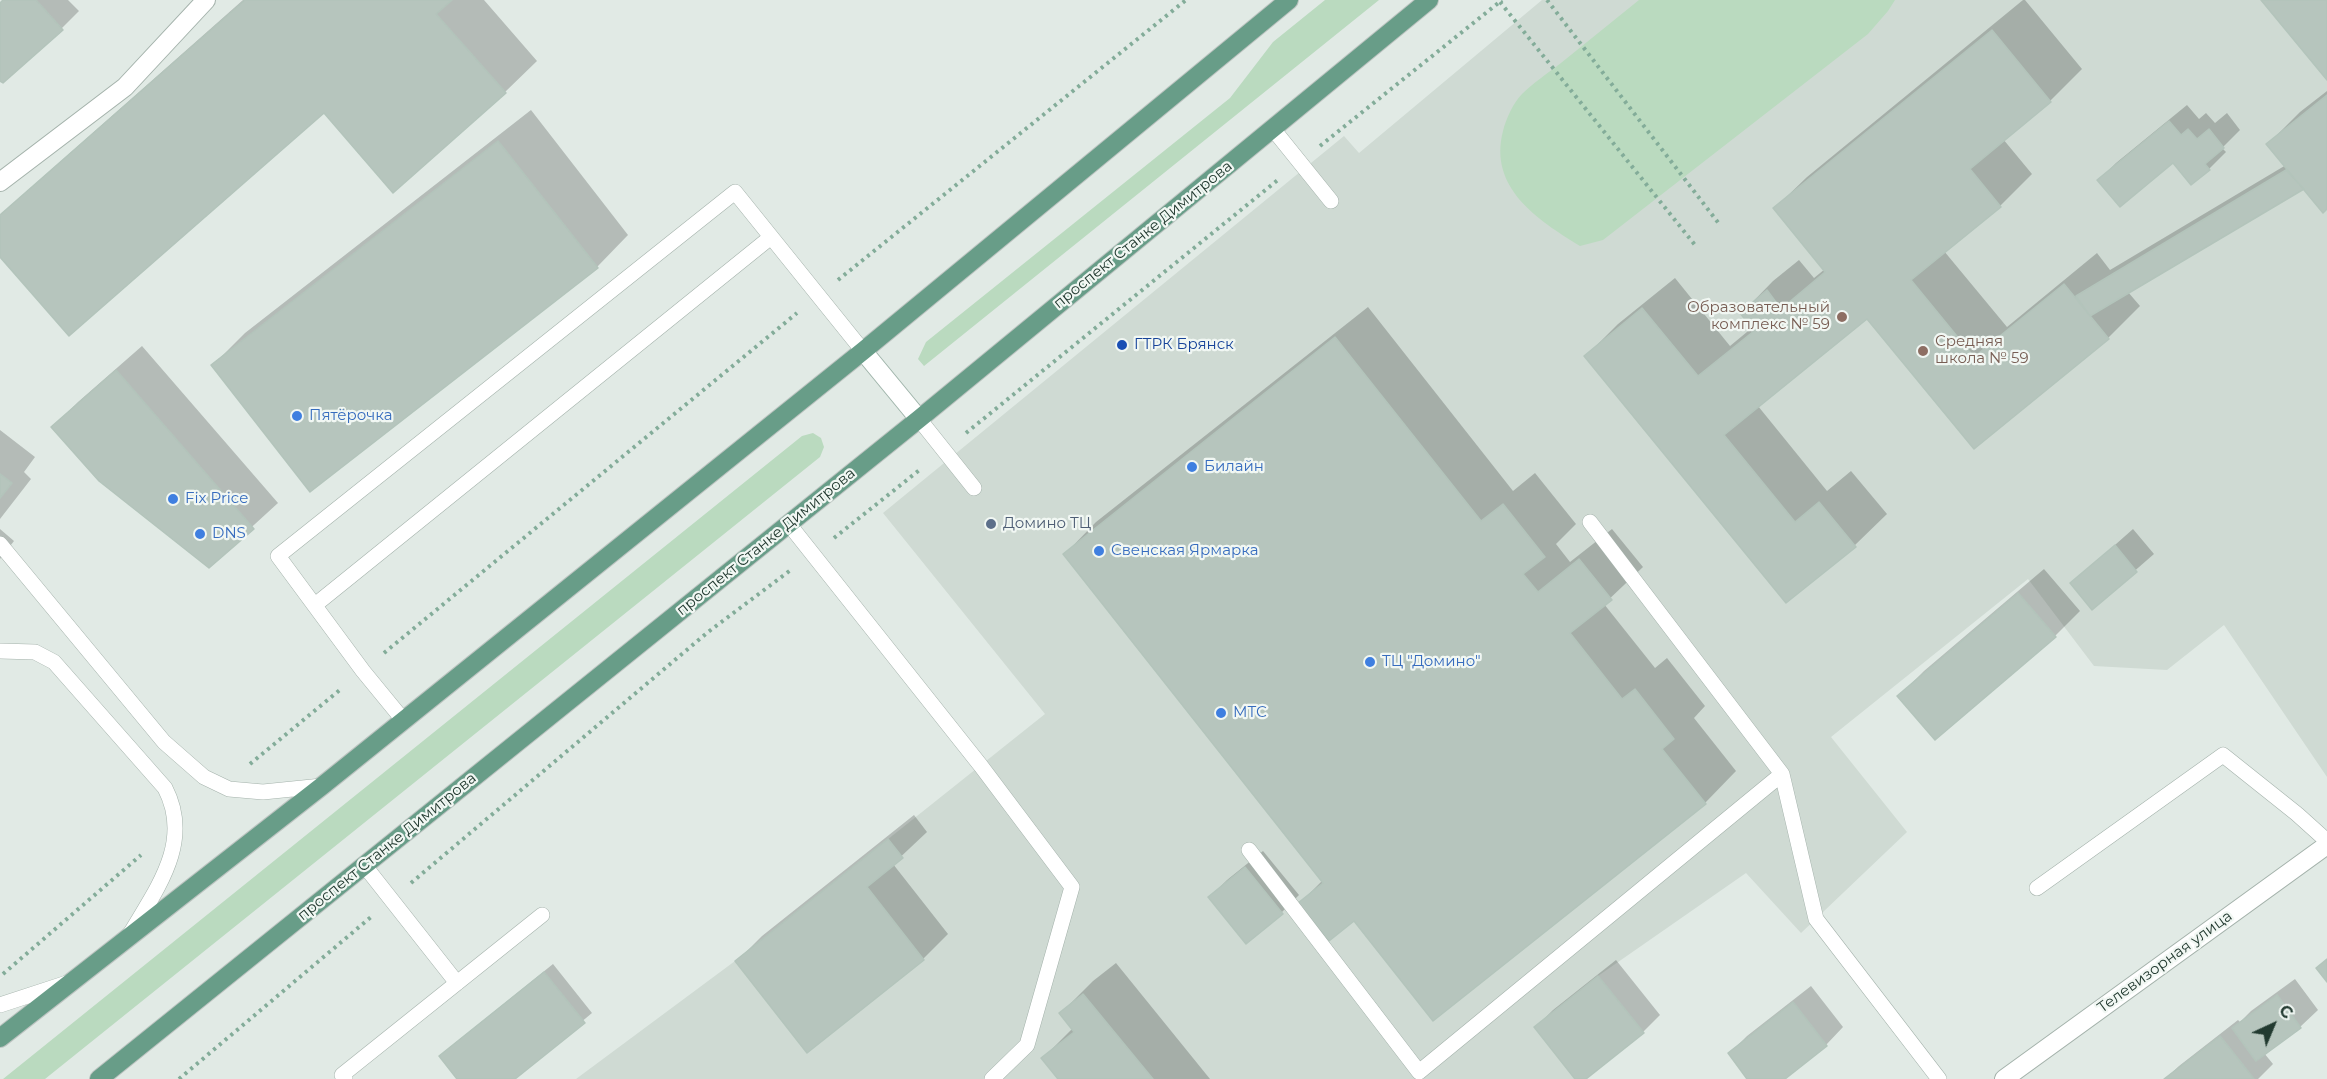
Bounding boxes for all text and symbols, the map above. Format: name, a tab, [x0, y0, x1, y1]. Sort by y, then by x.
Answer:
street label: проспект Станке Димитрова	[1050, 157, 1236, 313]
place label: Образовательный комплекс № 59	[1687, 299, 1830, 334]
marker: Образовательный комплекс № 59	[1835, 310, 1849, 324]
place label: Средняя школа № 59	[1935, 333, 2029, 368]
place label: ГТРК Брянск	[1134, 336, 1234, 354]
marker: ГТРК Брянск	[1115, 338, 1129, 352]
marker: Средняя школа № 59	[1916, 344, 1930, 358]
place label: Пятёрочка	[309, 407, 393, 425]
marker: Пятёрочка	[290, 409, 304, 423]
place label: Билайн	[1204, 458, 1264, 476]
marker: Билайн	[1185, 460, 1199, 474]
street label: проспект Станке Димитрова	[673, 464, 859, 620]
place label: Fix Price	[185, 490, 248, 508]
marker: Fix Price	[166, 492, 180, 506]
place label: Домино ТЦ	[1003, 515, 1091, 533]
marker: Домино ТЦ	[984, 517, 998, 531]
place label: DNS	[212, 525, 246, 543]
marker: DNS	[193, 527, 207, 541]
place label: Свенская Ярмарка	[1111, 542, 1258, 560]
marker: Свенская Ярмарка	[1092, 544, 1106, 558]
place label: ТЦ "Домино"	[1382, 653, 1481, 671]
marker: ТЦ "Домино"	[1363, 655, 1377, 669]
place label: МТС	[1233, 704, 1267, 722]
marker: МТС	[1214, 706, 1228, 720]
street label: проспект Станке Димитрова	[294, 769, 480, 925]
street label: Телевизорная улица	[2094, 907, 2236, 1017]
north arrow	[2243, 995, 2303, 1055]
text: С	[2275, 1001, 2297, 1023]

